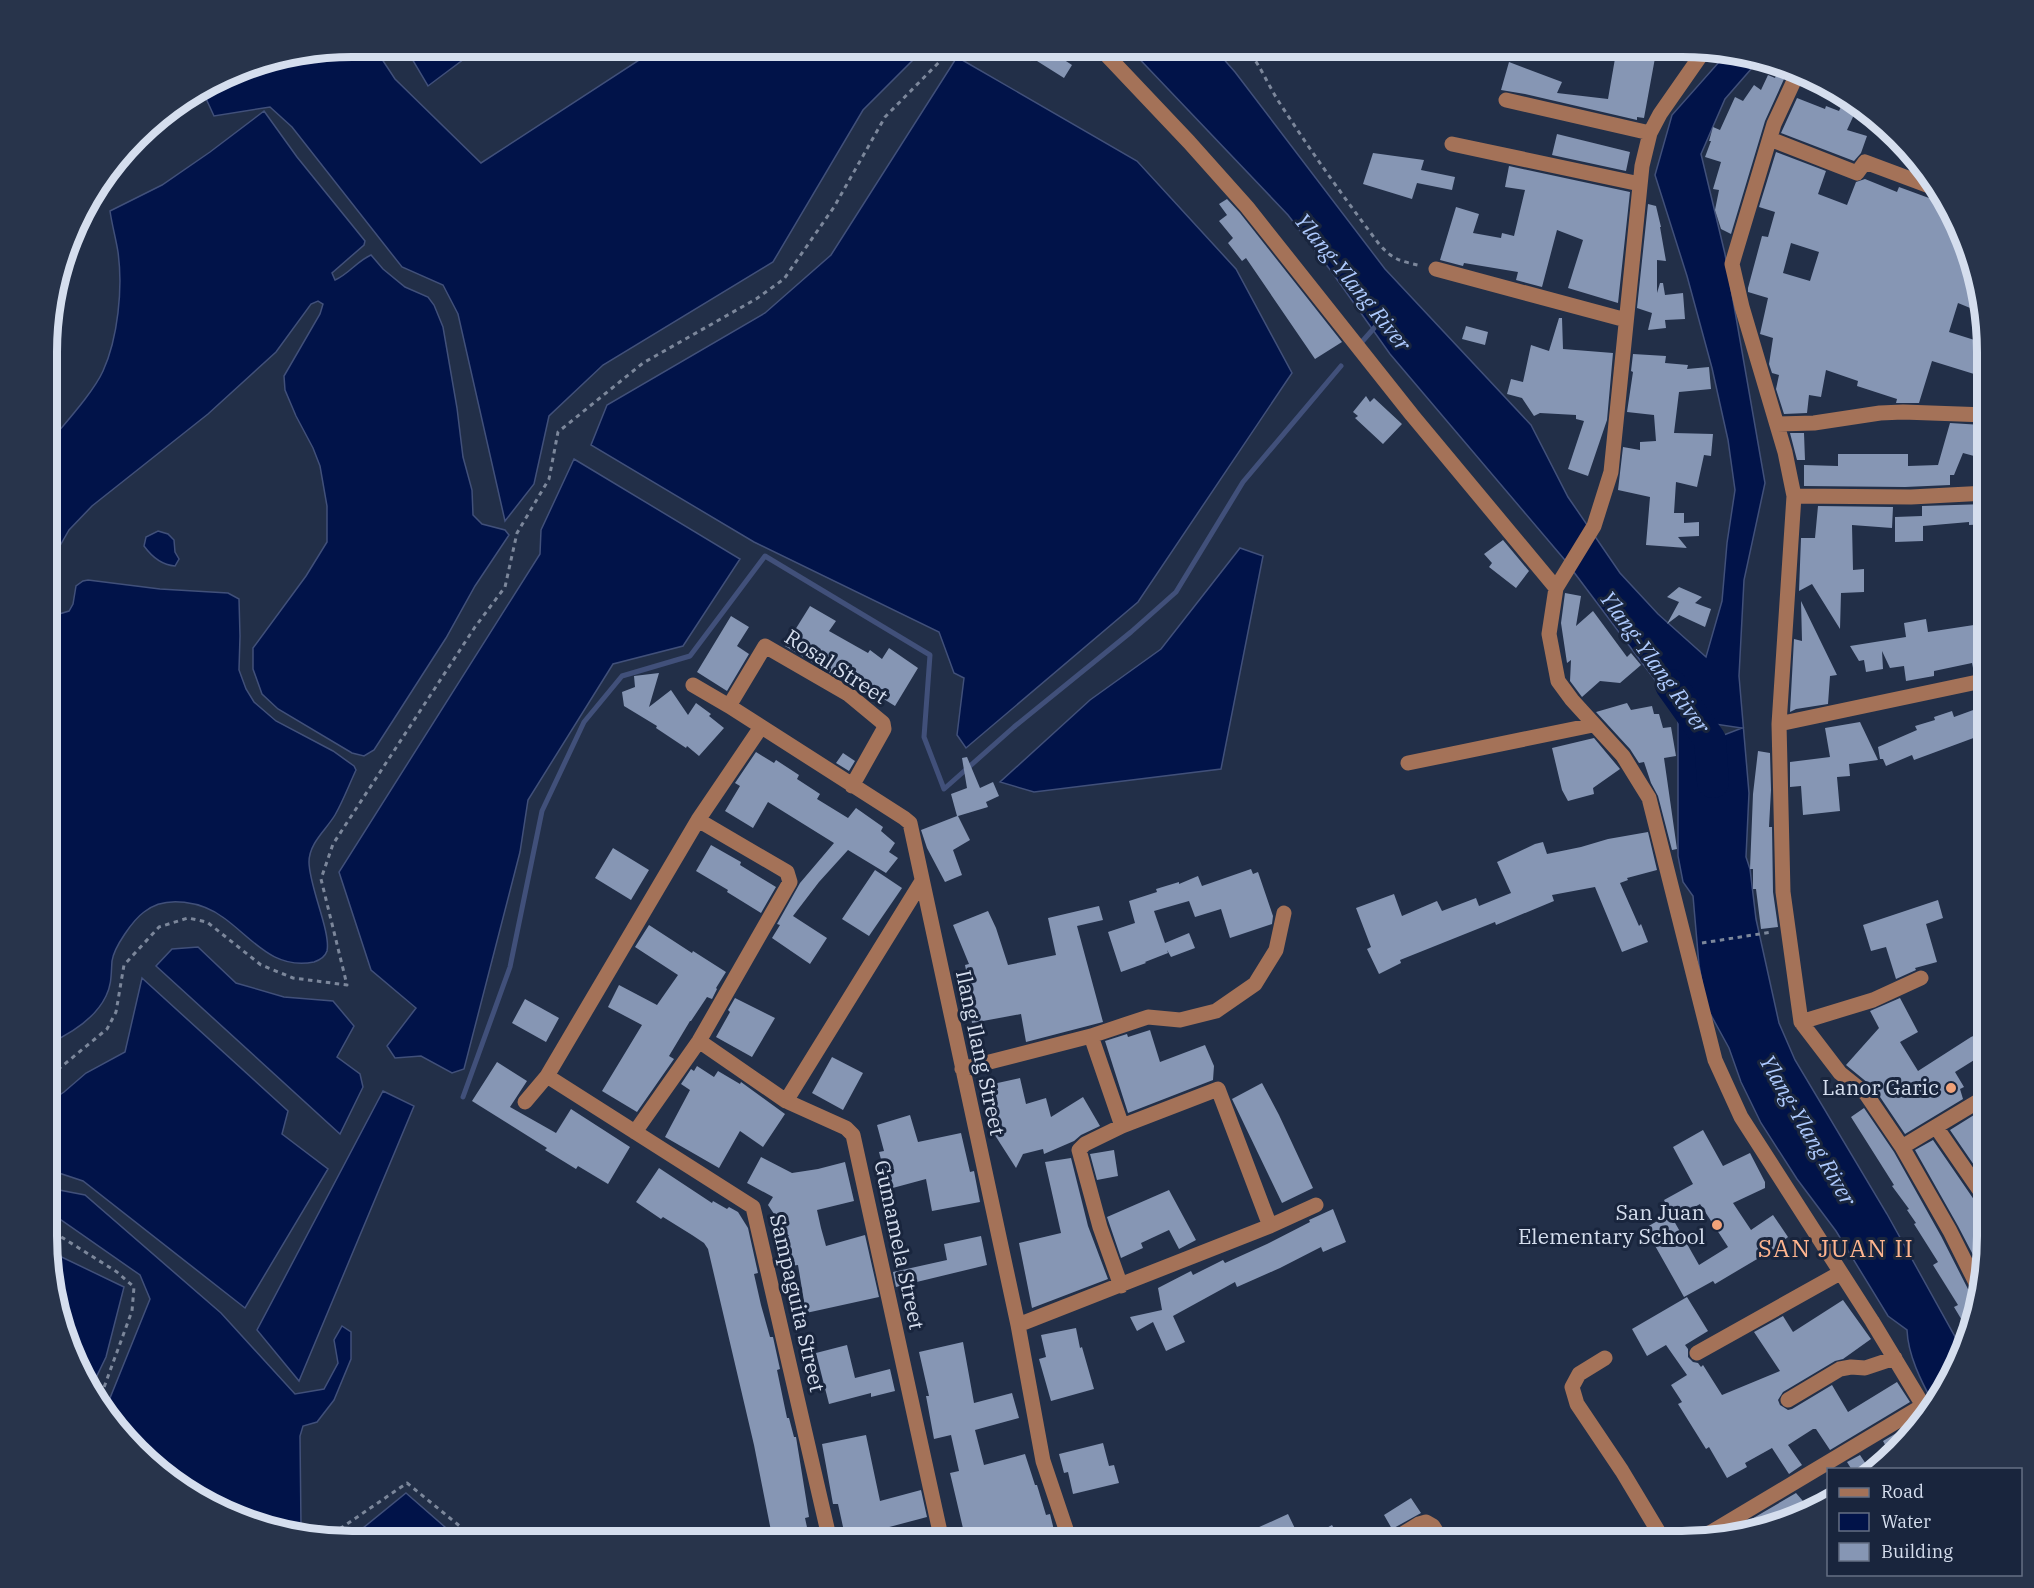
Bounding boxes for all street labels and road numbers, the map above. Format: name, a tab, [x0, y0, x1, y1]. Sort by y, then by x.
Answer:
street label: Rosal Street	[780, 622, 893, 710]
street label: Ilang Ilang Street	[950, 967, 1012, 1138]
street label: Gumamela Street	[868, 1158, 932, 1332]
street label: Sampaguita Street	[764, 1211, 832, 1395]

